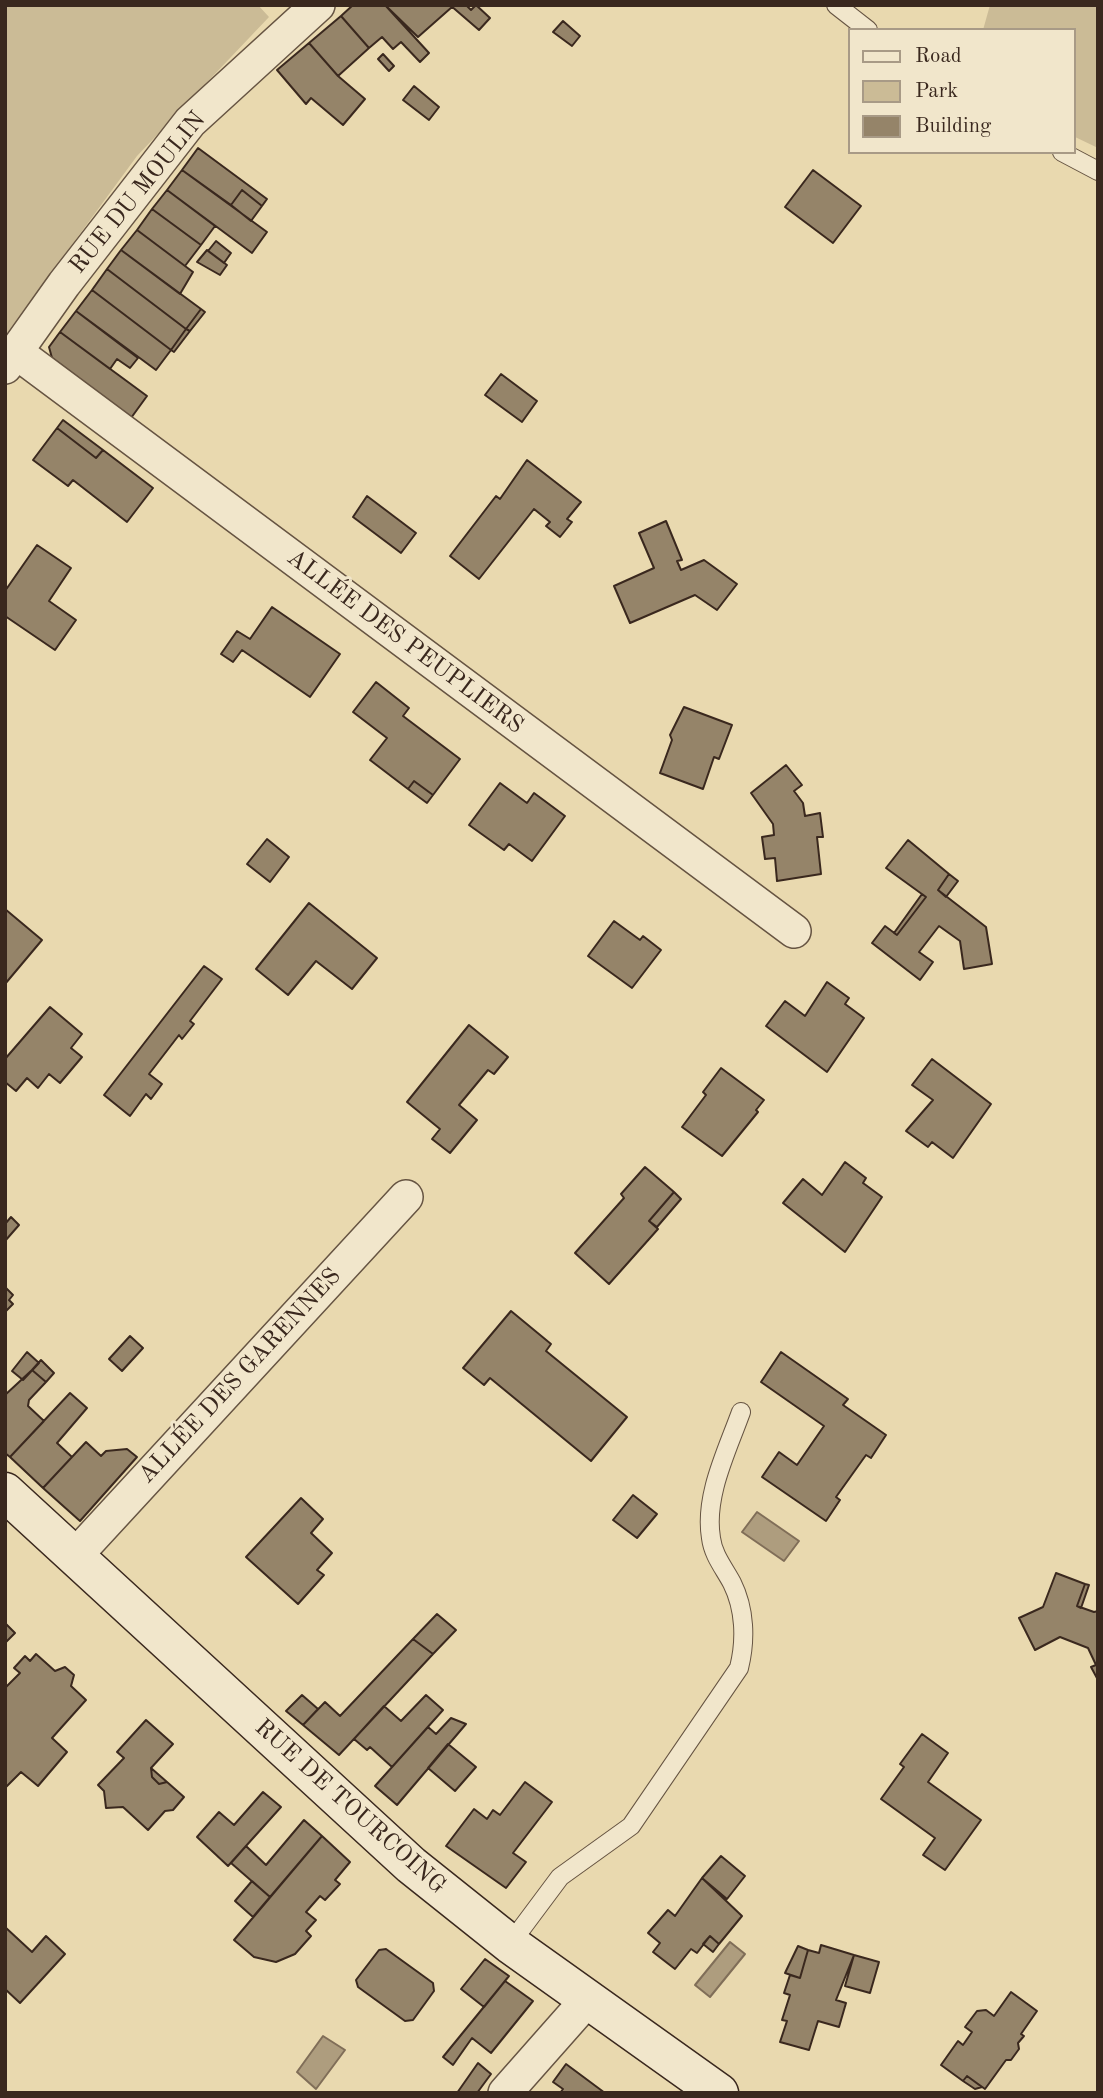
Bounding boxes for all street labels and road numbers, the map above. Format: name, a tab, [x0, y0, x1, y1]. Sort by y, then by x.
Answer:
street label: RUE DU MOULIN	[64, 106, 212, 280]
street label: ALLÉE DES PEUPLIERS	[281, 543, 529, 741]
street label: ALLÉE DES GARENNES	[133, 1262, 347, 1490]
street label: RUE DE TOURCOING	[248, 1713, 452, 1901]

